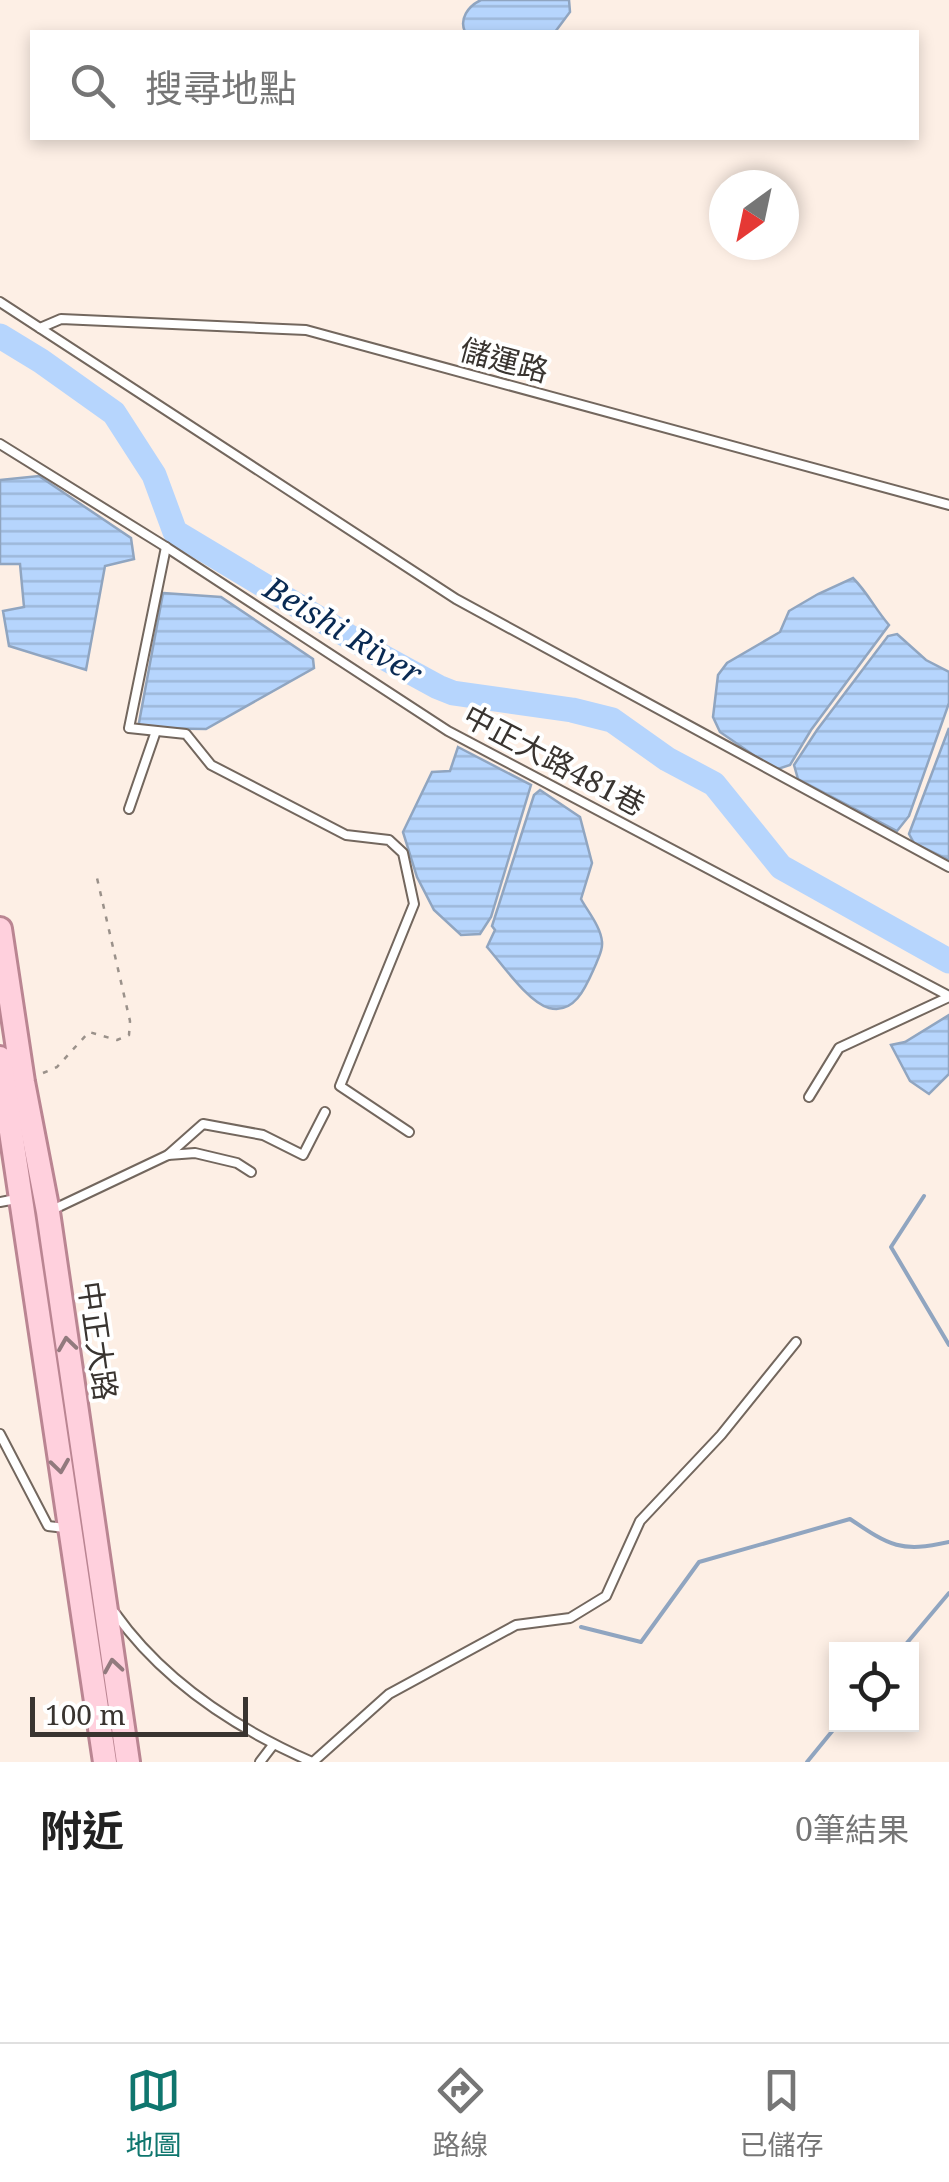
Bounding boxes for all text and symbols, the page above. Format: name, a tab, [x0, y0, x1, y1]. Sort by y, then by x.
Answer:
search box	[30, 30, 919, 140]
icon: search	[65, 58, 120, 113]
text: 搜尋地點	[145, 61, 297, 113]
north arrow	[709, 170, 799, 260]
street label: 儲運路	[456, 328, 553, 391]
water label: Beishi River	[256, 565, 432, 694]
street label: 中正大路481巷	[457, 695, 653, 825]
street label: 中正大路	[70, 1279, 127, 1403]
one-way arrow	[57, 1336, 78, 1352]
one-way arrow	[49, 1458, 70, 1474]
map controls	[829, 1642, 919, 1732]
button: locate	[829, 1642, 919, 1732]
one-way arrow	[103, 1657, 124, 1674]
scale bar	[30, 1692, 248, 1736]
text: 100 m	[45, 1695, 126, 1733]
text: 附近	[40, 1801, 124, 1858]
text: 0筆結果	[795, 1807, 909, 1850]
tab: 地圖	[125, 2063, 182, 2163]
tab: 路線	[432, 2063, 489, 2163]
tab: 已儲存	[739, 2063, 824, 2163]

